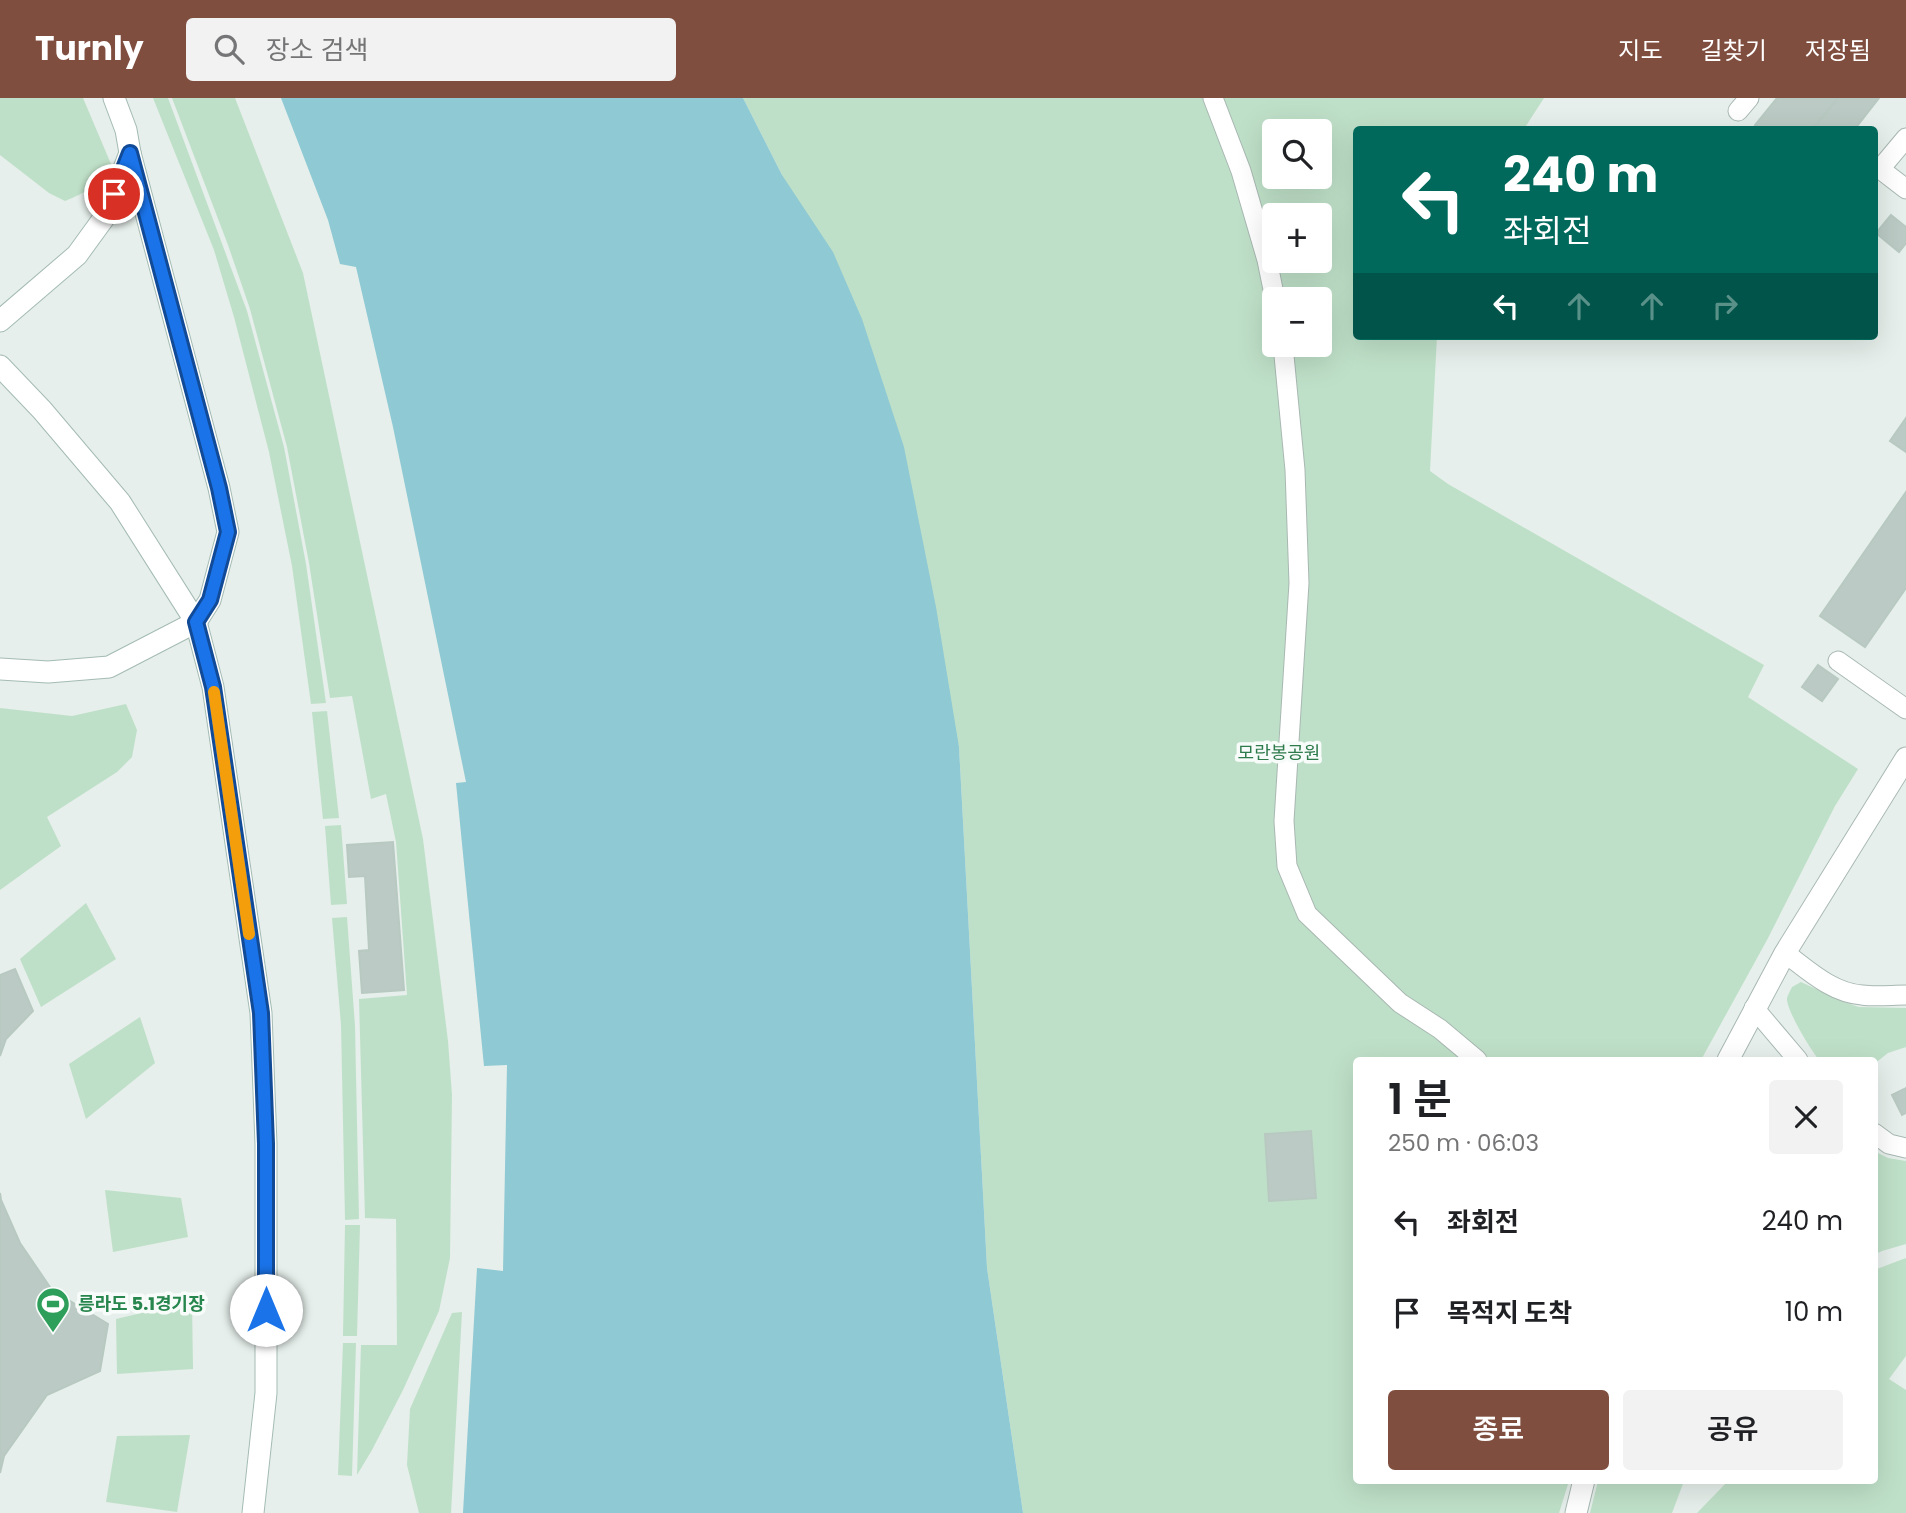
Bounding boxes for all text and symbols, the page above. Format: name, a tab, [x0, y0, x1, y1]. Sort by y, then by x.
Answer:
search box	[186, 18, 676, 81]
text: Turnly	[35, 25, 144, 72]
icon: search	[210, 30, 248, 68]
text: 장소 검색	[266, 32, 368, 68]
text: 지도	[1618, 34, 1663, 67]
text: 길찾기	[1701, 34, 1767, 67]
text: 저장됨	[1805, 34, 1871, 67]
map controls	[1262, 119, 1332, 357]
button: search	[1262, 119, 1332, 189]
text: 240 m	[1503, 141, 1658, 209]
icon: left	[1388, 154, 1479, 245]
pin	[84, 164, 144, 224]
icon: arrive	[95, 175, 133, 213]
button: +	[1262, 203, 1332, 273]
text: 좌회전	[1503, 208, 1591, 253]
button: −	[1262, 287, 1332, 357]
icon: left	[1487, 287, 1525, 325]
icon: ahead	[1560, 287, 1598, 325]
icon: ahead	[1633, 287, 1671, 325]
icon: right	[1706, 287, 1744, 325]
park label: 모란봉공원	[1238, 740, 1320, 765]
text: 1 분	[1388, 1070, 1452, 1129]
button: close	[1769, 1080, 1843, 1154]
text: 250 m · 06:03	[1388, 1127, 1539, 1159]
icon: left	[1388, 1203, 1426, 1241]
text: 240 m	[1762, 1203, 1843, 1239]
text: 좌회전	[1447, 1204, 1519, 1240]
position arrow	[229, 1273, 303, 1347]
sports icon: 릉라도 5.1경기장	[34, 1285, 72, 1334]
place label: 릉라도 5.1경기장	[78, 1291, 205, 1316]
icon: arrive	[1388, 1294, 1426, 1332]
text: 10 m	[1785, 1294, 1843, 1330]
text: 목적지 도착	[1447, 1295, 1572, 1331]
button: 종료	[1388, 1390, 1609, 1470]
button: 공유	[1623, 1390, 1843, 1470]

